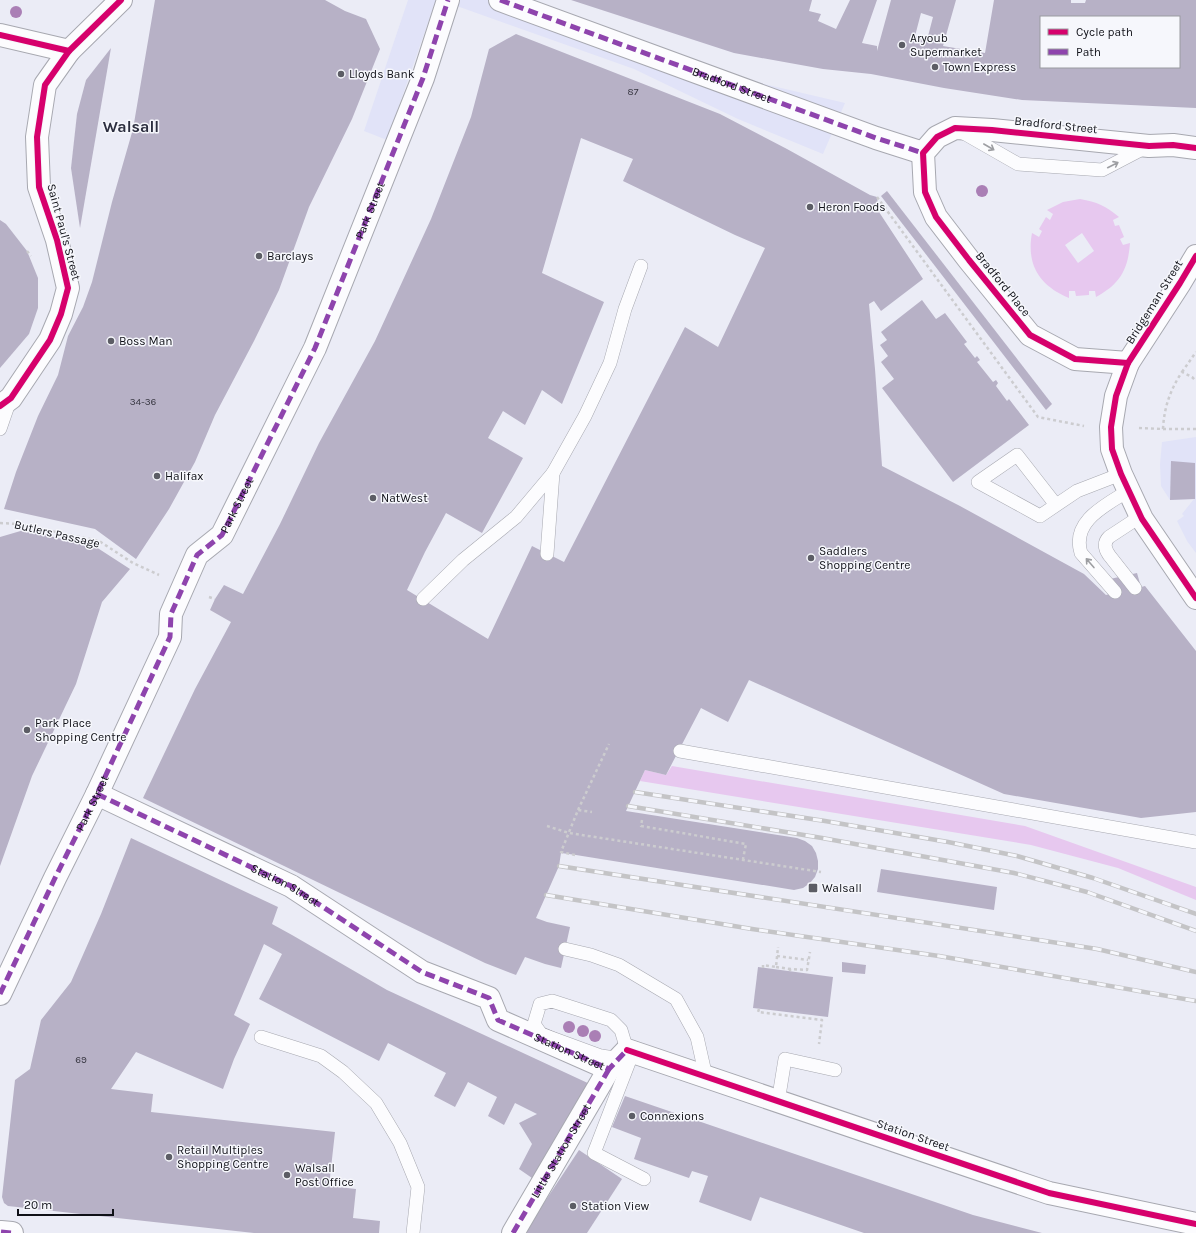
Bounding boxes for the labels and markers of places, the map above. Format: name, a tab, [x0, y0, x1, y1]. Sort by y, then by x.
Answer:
place label: Aryoub Supermarket	[910, 31, 982, 59]
marker: Aryoub Supermarket	[897, 40, 907, 50]
place label: Town Express	[943, 60, 1016, 74]
marker: Town Express	[930, 62, 940, 72]
place label: Lloyds Bank	[349, 67, 415, 81]
marker: Lloyds Bank	[336, 69, 346, 79]
place label: Heron Foods	[818, 200, 886, 214]
marker: Heron Foods	[805, 202, 815, 212]
place label: Barclays	[267, 249, 313, 263]
marker: Barclays	[254, 251, 264, 261]
place label: Boss Man	[119, 334, 173, 348]
marker: Boss Man	[106, 336, 116, 346]
place label: Halifax	[165, 469, 203, 483]
marker: Halifax	[152, 471, 162, 481]
place label: NatWest	[381, 491, 428, 505]
marker: NatWest	[368, 493, 378, 503]
place label: Saddlers Shopping Centre	[819, 544, 910, 572]
marker: Saddlers Shopping Centre	[806, 553, 816, 563]
place label: Park Place Shopping Centre	[35, 716, 126, 744]
marker: Park Place Shopping Centre	[22, 725, 32, 735]
place label: Walsall	[822, 881, 862, 895]
marker: Walsall	[807, 882, 819, 894]
place label: Connexions	[640, 1109, 704, 1123]
marker: Connexions	[627, 1111, 637, 1121]
place label: Retail Multiples Shopping Centre	[177, 1143, 268, 1171]
marker: Retail Multiples Shopping Centre	[164, 1152, 174, 1162]
place label: Walsall Post Office	[295, 1161, 354, 1189]
marker: Walsall Post Office	[282, 1170, 292, 1180]
place label: Station View	[581, 1199, 650, 1213]
marker: Station View	[568, 1201, 578, 1211]

